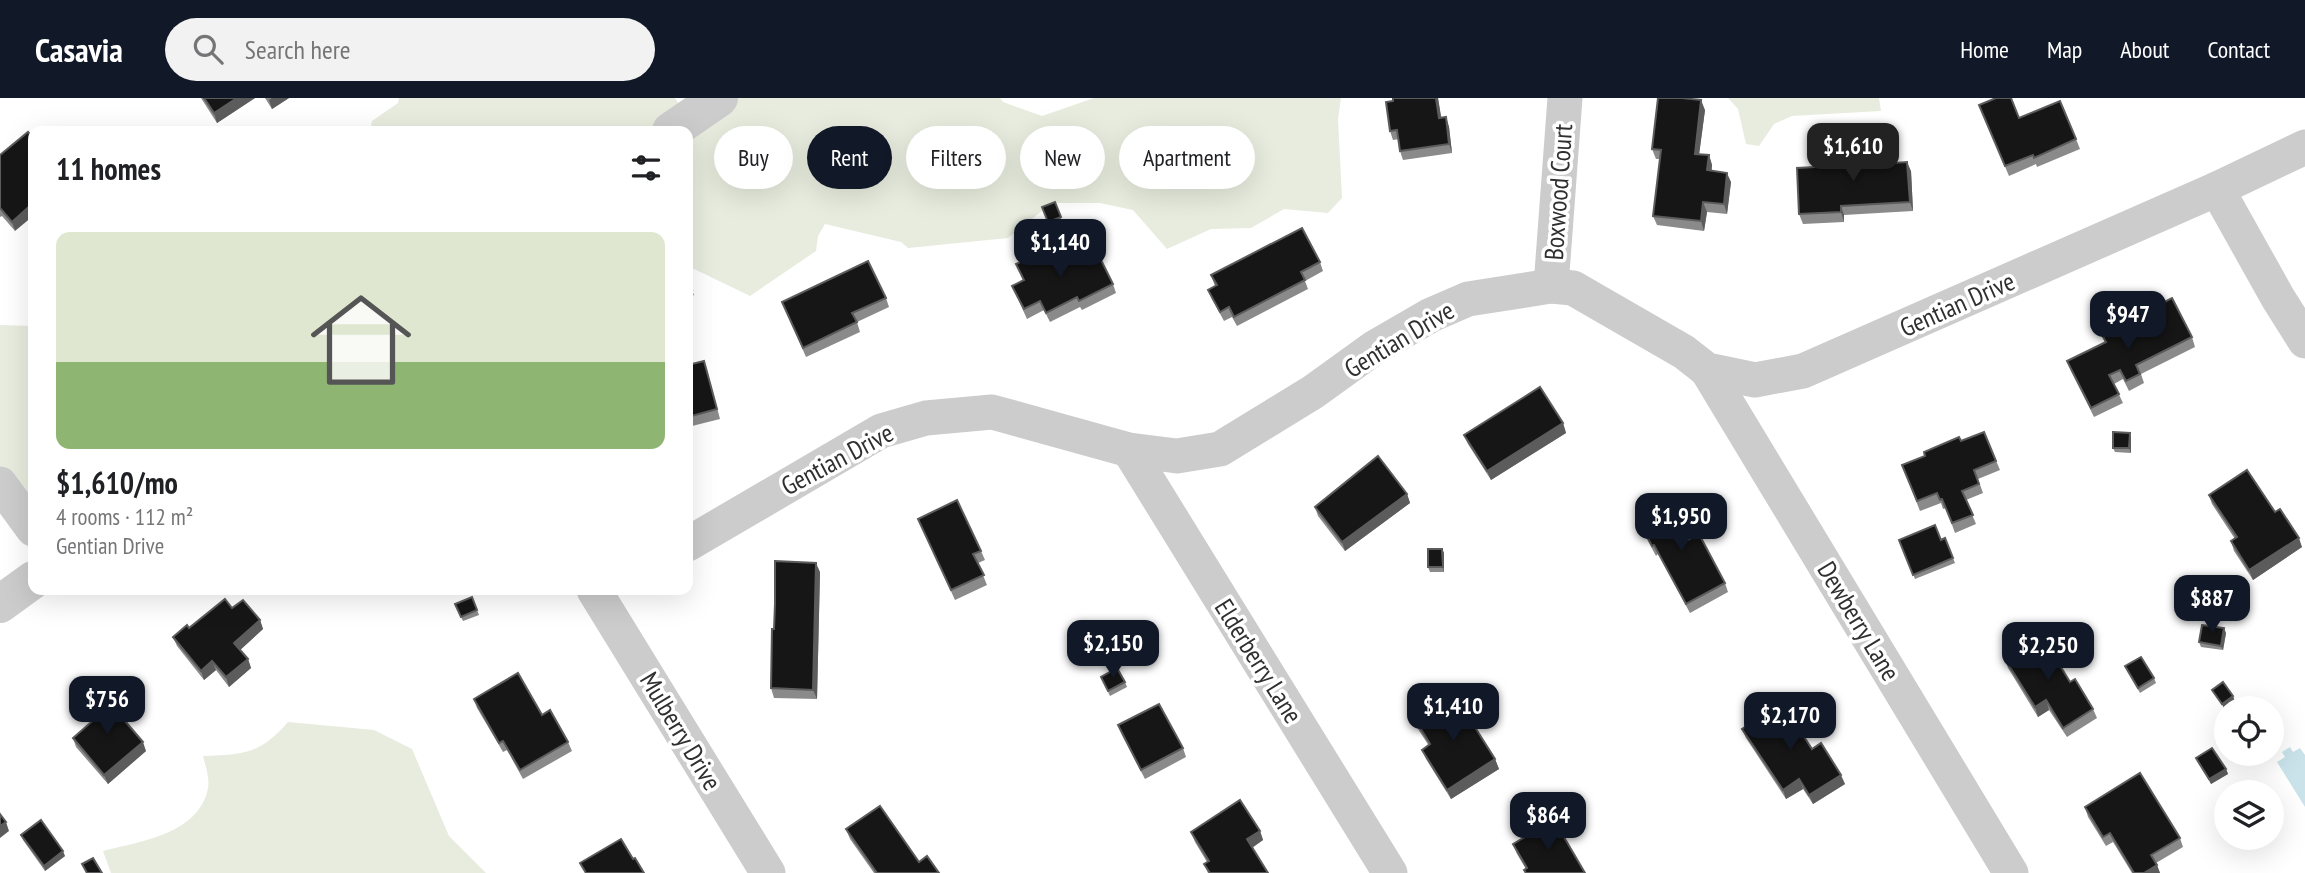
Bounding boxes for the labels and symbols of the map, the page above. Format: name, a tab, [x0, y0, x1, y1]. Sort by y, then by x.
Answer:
street label: Boxwood Court	[1537, 123, 1579, 261]
pin: $1,610	[1796, 123, 1910, 183]
pin: $1,140	[1003, 220, 1117, 279]
street label: Gentian Drive	[1894, 264, 2020, 344]
pin: $947	[2087, 292, 2169, 351]
street label: Gentian Drive	[1338, 293, 1460, 385]
street label: Gentian Drive	[775, 416, 899, 502]
pin: $1,950	[1624, 494, 1738, 553]
street label: Dewberry Lane	[1811, 555, 1907, 687]
pin: $887	[2171, 575, 2253, 635]
street label: Elderberry Lane	[1208, 593, 1310, 729]
pin: $2,150	[1056, 620, 1170, 680]
pin: $2,250	[1991, 622, 2105, 682]
street label: Mulberry Drive	[633, 666, 729, 796]
pin: $756	[66, 676, 148, 736]
pin: $1,410	[1396, 684, 1510, 743]
pin: $2,170	[1733, 692, 1847, 752]
pin: $864	[1507, 792, 1589, 852]

